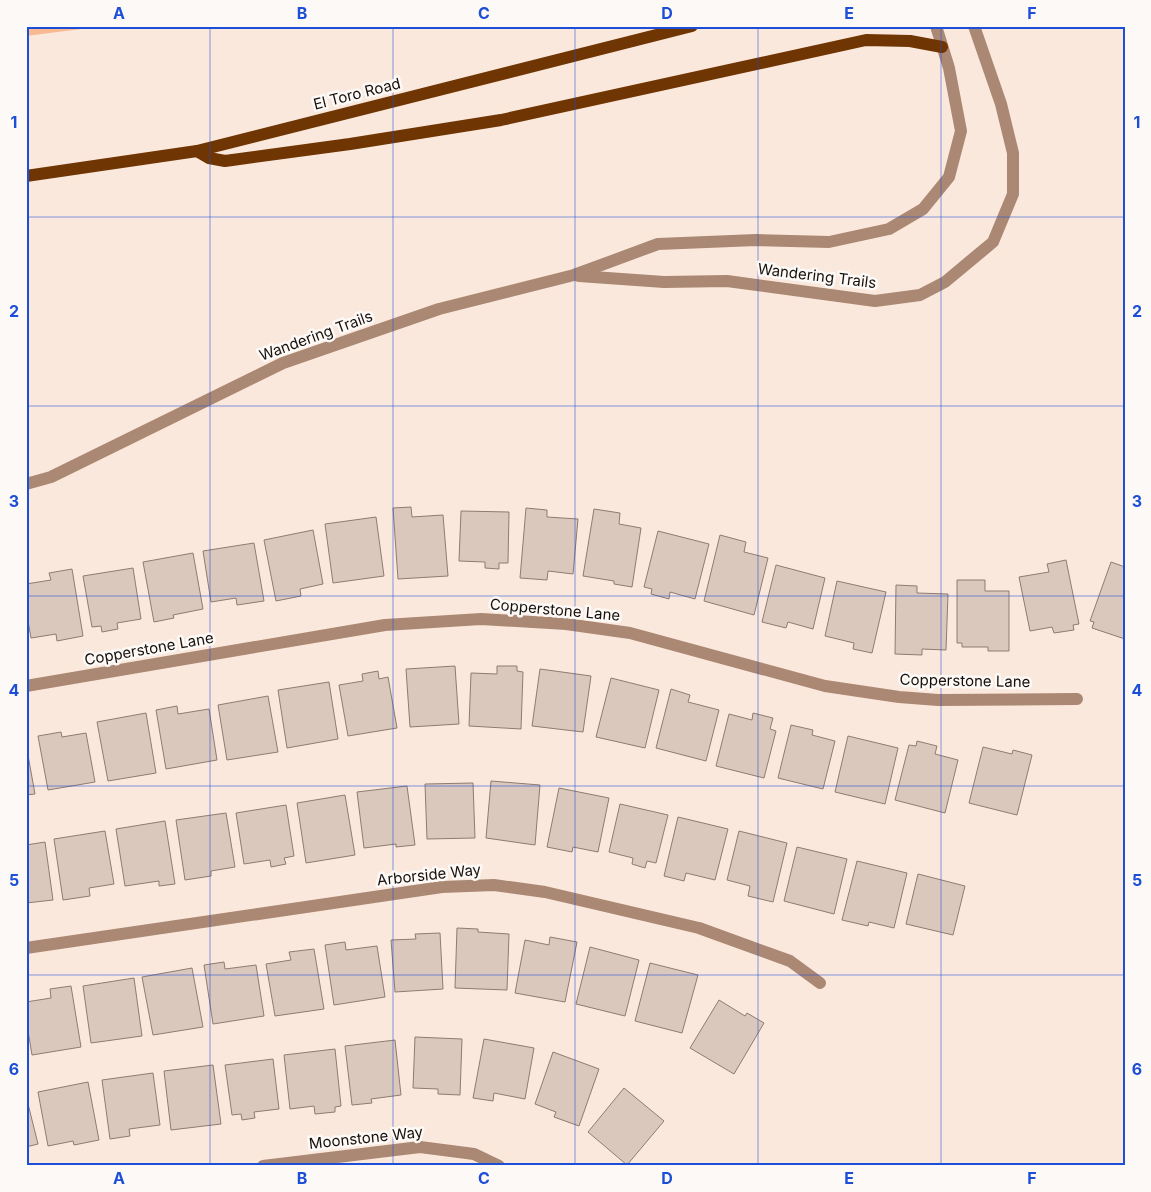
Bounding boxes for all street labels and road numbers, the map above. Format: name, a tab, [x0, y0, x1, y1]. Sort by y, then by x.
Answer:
street label: El Toro Road	[311, 74, 402, 114]
street label: Wandering Trails	[757, 259, 877, 292]
street label: Wandering Trails	[257, 306, 375, 365]
street label: Copperstone Lane	[489, 594, 621, 625]
street label: Copperstone Lane	[83, 628, 215, 669]
street label: Copperstone Lane	[899, 670, 1031, 691]
street label: Arborside Way	[376, 860, 482, 889]
street label: Moonstone Way	[308, 1122, 424, 1153]

